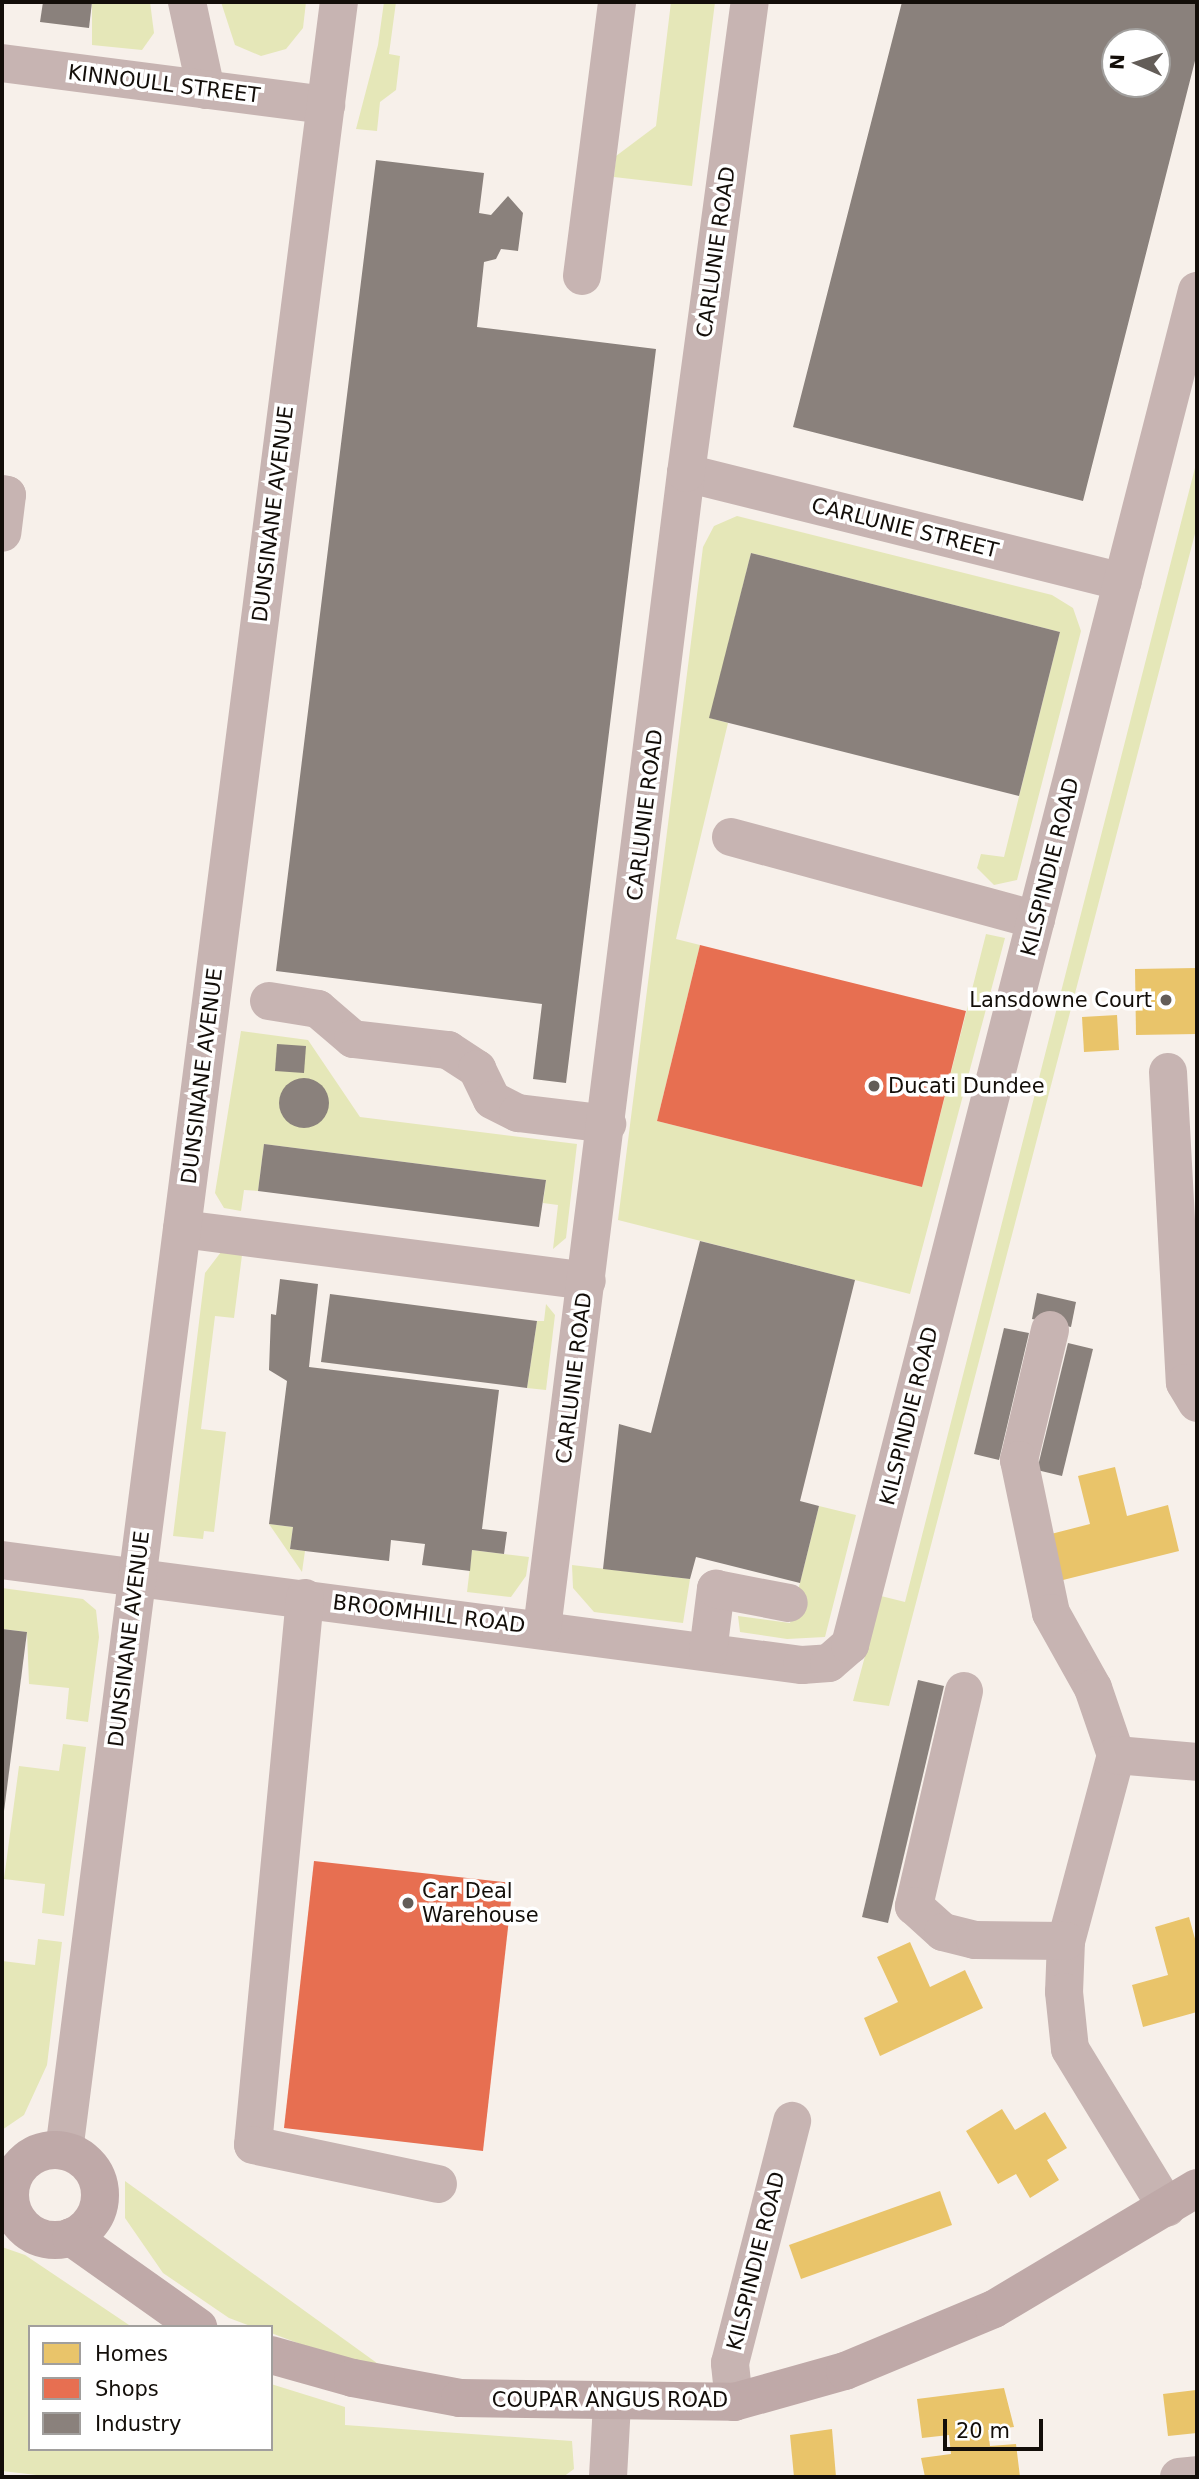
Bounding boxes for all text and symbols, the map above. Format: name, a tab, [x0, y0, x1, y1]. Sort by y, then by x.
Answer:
north arrow	[1101, 28, 1171, 98]
text: N	[1106, 53, 1128, 71]
street label: KINNOULL STREET	[66, 60, 262, 108]
street label: CARLUNIE ROAD	[691, 165, 741, 339]
street label: DUNSINANE AVENUE	[247, 405, 299, 623]
street label: CARLUNIE STREET	[809, 493, 1001, 563]
street label: CARLUNIE ROAD	[622, 728, 668, 902]
street label: KILSPINDIE ROAD	[1016, 775, 1084, 959]
street label: DUNSINANE AVENUE	[176, 967, 228, 1185]
place label: Lansdowne Court	[969, 987, 1152, 1013]
marker: Lansdowne Court	[1158, 992, 1174, 1008]
place label: Ducati Dundee	[888, 1073, 1045, 1099]
marker: Ducati Dundee	[866, 1078, 882, 1094]
street label: CARLUNIE ROAD	[551, 1291, 597, 1465]
street label: KILSPINDIE ROAD	[875, 1324, 943, 1508]
street label: DUNSINANE AVENUE	[103, 1530, 155, 1748]
street label: BROOMHILL ROAD	[331, 1590, 527, 1638]
place label: Car Deal Warehouse	[422, 1878, 539, 1928]
marker: Car Deal Warehouse	[400, 1895, 416, 1911]
street label: KILSPINDIE ROAD	[722, 2169, 790, 2353]
legend	[28, 2325, 273, 2451]
text: Homes	[95, 2342, 168, 2366]
text: Shops	[95, 2377, 159, 2401]
street label: COUPAR ANGUS ROAD	[492, 2387, 728, 2413]
scale bar	[947, 2406, 1047, 2450]
text: Industry	[95, 2412, 181, 2436]
text: 20 m	[956, 2419, 1010, 2443]

